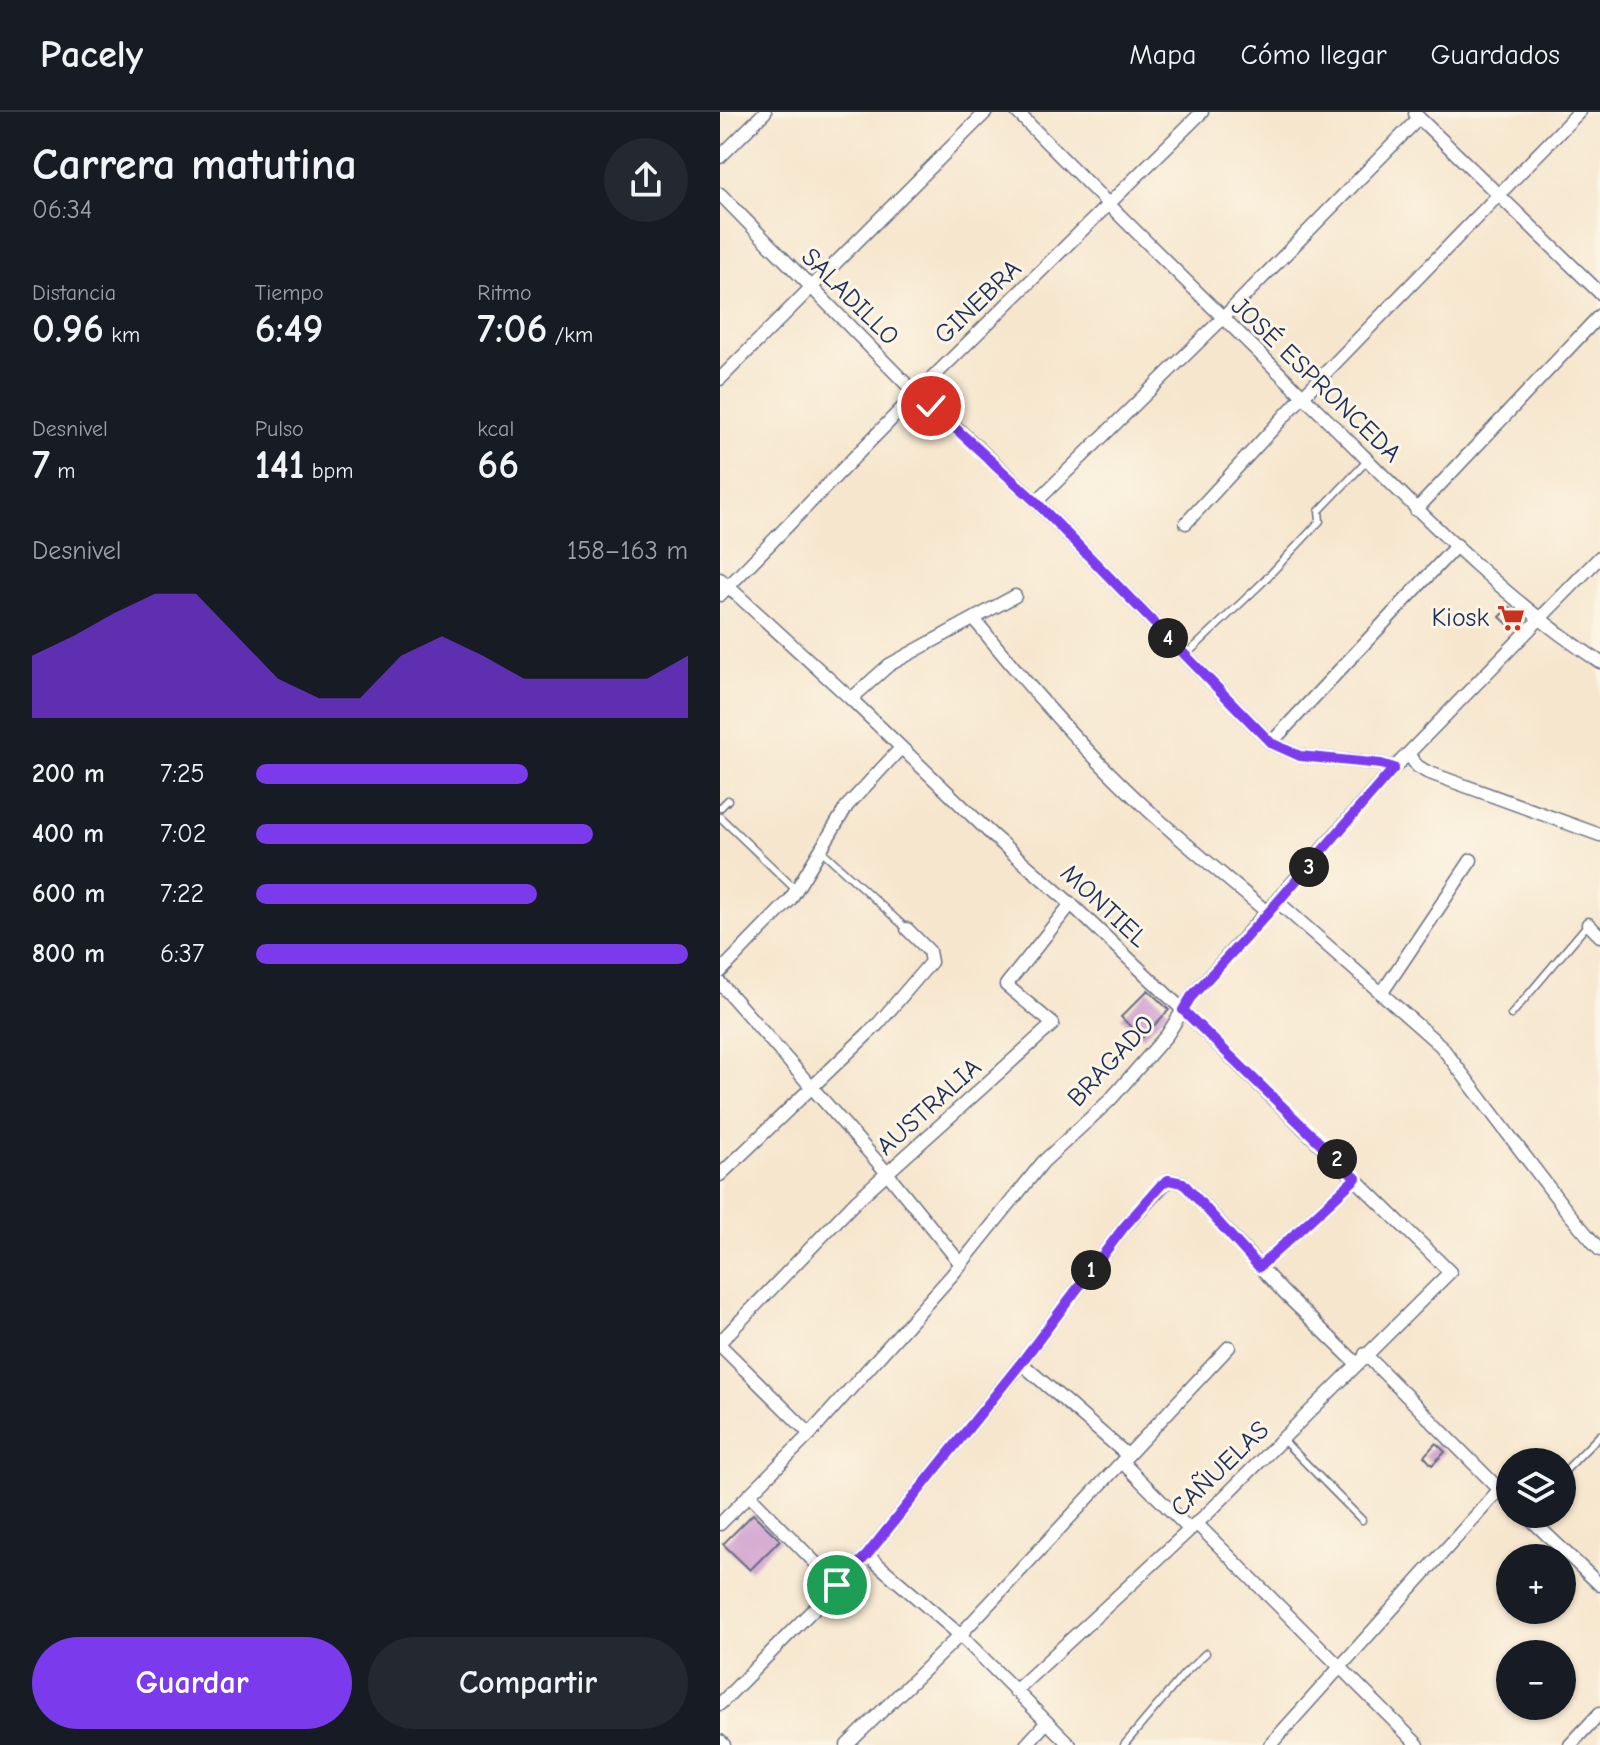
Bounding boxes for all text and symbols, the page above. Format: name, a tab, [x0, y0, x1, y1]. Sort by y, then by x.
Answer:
text: Pacely	[40, 33, 143, 77]
text: Mapa	[1129, 39, 1196, 71]
text: Cómo llegar	[1240, 39, 1387, 71]
text: Guardados	[1431, 39, 1560, 71]
button: share	[604, 138, 688, 222]
text: Carrera matutina	[32, 139, 357, 190]
text: 06:34	[32, 195, 92, 225]
street label: SALADILLO	[795, 242, 905, 352]
street label: GINEBRA	[929, 254, 1027, 350]
text: Distancia	[32, 280, 116, 306]
text: Tiempo	[255, 280, 324, 306]
text: Ritmo	[477, 280, 532, 306]
street label: JOSÉ ESPRONCEDA	[1225, 291, 1408, 469]
text: 0.96	[32, 306, 104, 352]
text: 6:49	[255, 306, 324, 352]
text: 7:06	[477, 306, 547, 352]
text: km	[104, 322, 140, 348]
text: /km	[547, 322, 593, 348]
pin	[897, 372, 965, 440]
icon: check	[909, 384, 953, 428]
text: Desnivel	[32, 416, 108, 442]
text: Pulso	[255, 416, 304, 442]
text: kcal	[477, 416, 514, 442]
text: 7	[32, 442, 50, 488]
text: 141	[255, 442, 304, 488]
text: 66	[477, 442, 519, 488]
text: m	[50, 458, 76, 484]
text: bpm	[304, 458, 353, 484]
text: Desnivel	[32, 536, 122, 566]
text: 158–163 m	[567, 536, 688, 566]
place label: Kiosk	[1432, 603, 1489, 633]
supermarket icon: Kiosk	[1496, 603, 1526, 633]
pin: 4	[1148, 618, 1188, 658]
text: 4	[1163, 625, 1173, 651]
text: 200 m	[32, 759, 105, 789]
text: 7:25	[160, 759, 205, 789]
text: 400 m	[32, 819, 104, 849]
text: 7:02	[160, 819, 206, 849]
pin: 3	[1289, 847, 1329, 887]
text: 3	[1304, 854, 1314, 880]
street label: MONTIEL	[1054, 858, 1154, 954]
text: 600 m	[32, 879, 105, 909]
text: 7:22	[160, 879, 204, 909]
text: 800 m	[32, 939, 105, 969]
text: 6:37	[160, 939, 204, 969]
street label: BRAGADO	[1061, 1009, 1161, 1113]
street label: AUSTRALIA	[871, 1052, 987, 1162]
pin: 2	[1317, 1139, 1357, 1179]
text: 2	[1332, 1146, 1342, 1172]
pin: 1	[1071, 1250, 1111, 1290]
text: 1	[1087, 1257, 1095, 1283]
street label: CAÑUELAS	[1164, 1414, 1275, 1523]
map controls	[1496, 1448, 1576, 1720]
button: layers	[1496, 1448, 1576, 1528]
button: +	[1496, 1544, 1576, 1624]
pin	[803, 1551, 871, 1619]
icon: arrive	[815, 1563, 859, 1607]
button: Guardar	[32, 1637, 352, 1729]
button: Compartir	[368, 1637, 688, 1729]
button: −	[1496, 1640, 1576, 1720]

